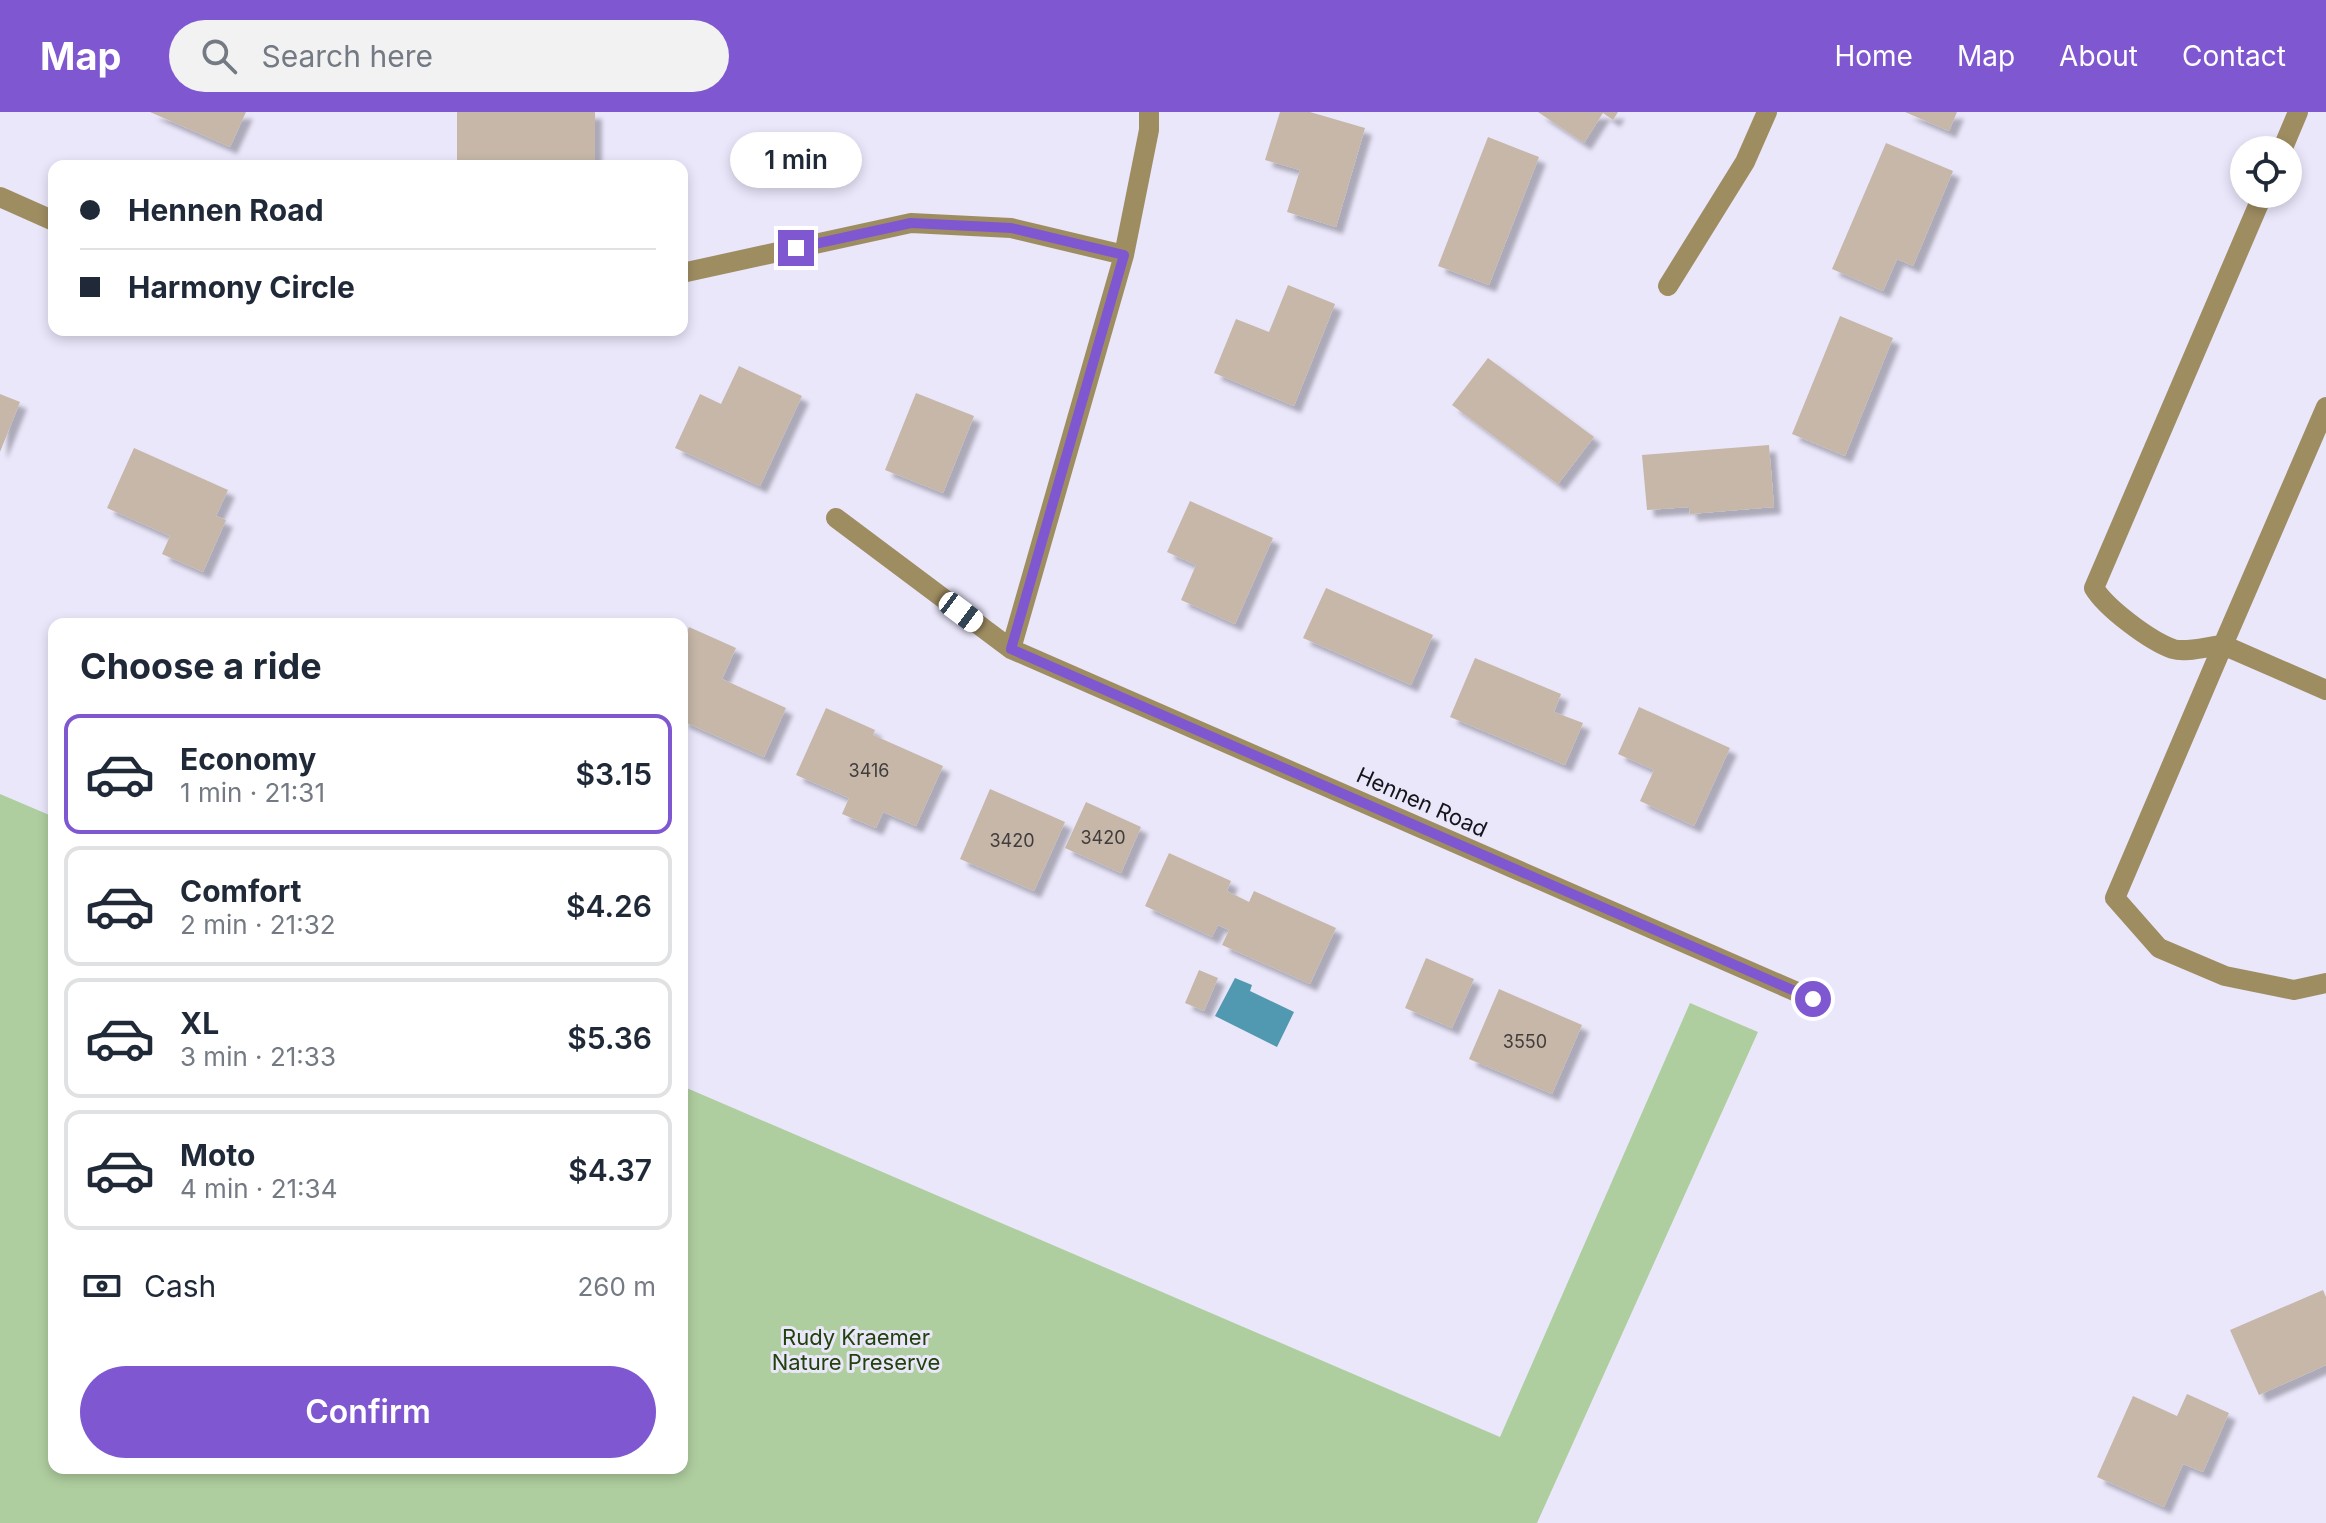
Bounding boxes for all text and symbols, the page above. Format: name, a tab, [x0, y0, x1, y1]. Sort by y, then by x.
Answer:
search box	[169, 20, 729, 92]
text: Map	[40, 33, 121, 79]
icon: search	[197, 34, 241, 78]
text: Search here	[261, 38, 433, 74]
text: Home	[1834, 39, 1913, 73]
text: Map	[1957, 39, 2015, 73]
text: About	[2059, 39, 2138, 73]
text: Contact	[2182, 39, 2286, 73]
callout: 1 min	[730, 132, 862, 188]
map controls	[2230, 136, 2302, 208]
button: locate	[2230, 136, 2302, 208]
text: 1 min	[764, 144, 828, 175]
text: Hennen Road	[128, 192, 324, 228]
route end	[778, 230, 814, 266]
text: Harmony Circle	[128, 269, 355, 305]
car	[935, 588, 987, 636]
text: Choose a ride	[80, 644, 322, 688]
icon: car	[84, 738, 156, 810]
text: Economy	[180, 741, 316, 777]
text: $3.15	[576, 756, 652, 792]
house number: 3416	[849, 760, 889, 781]
street label: Hennen Road	[1353, 762, 1491, 842]
text: 1 min · 21:31	[180, 777, 325, 808]
house number: 3420	[1080, 827, 1126, 848]
house number: 3420	[989, 830, 1035, 851]
icon: car	[84, 870, 156, 942]
text: Comfort	[180, 873, 301, 909]
text: $4.26	[566, 888, 652, 924]
text: 2 min · 21:32	[180, 909, 336, 940]
route start	[1795, 981, 1831, 1017]
icon: car	[84, 1002, 156, 1074]
text: XL	[180, 1005, 219, 1041]
text: $5.36	[567, 1020, 652, 1056]
house number: 3550	[1503, 1031, 1547, 1052]
text: 3 min · 21:33	[180, 1041, 336, 1072]
icon: car	[84, 1134, 156, 1206]
text: Moto	[180, 1137, 255, 1173]
text: $4.37	[568, 1152, 652, 1188]
text: 4 min · 21:34	[180, 1173, 337, 1204]
icon: cash	[80, 1264, 124, 1308]
text: Cash	[144, 1268, 216, 1304]
text: 260 m	[578, 1271, 656, 1302]
park label: Rudy Kraemer Nature Preserve	[772, 1324, 940, 1375]
button: Confirm	[80, 1366, 656, 1458]

